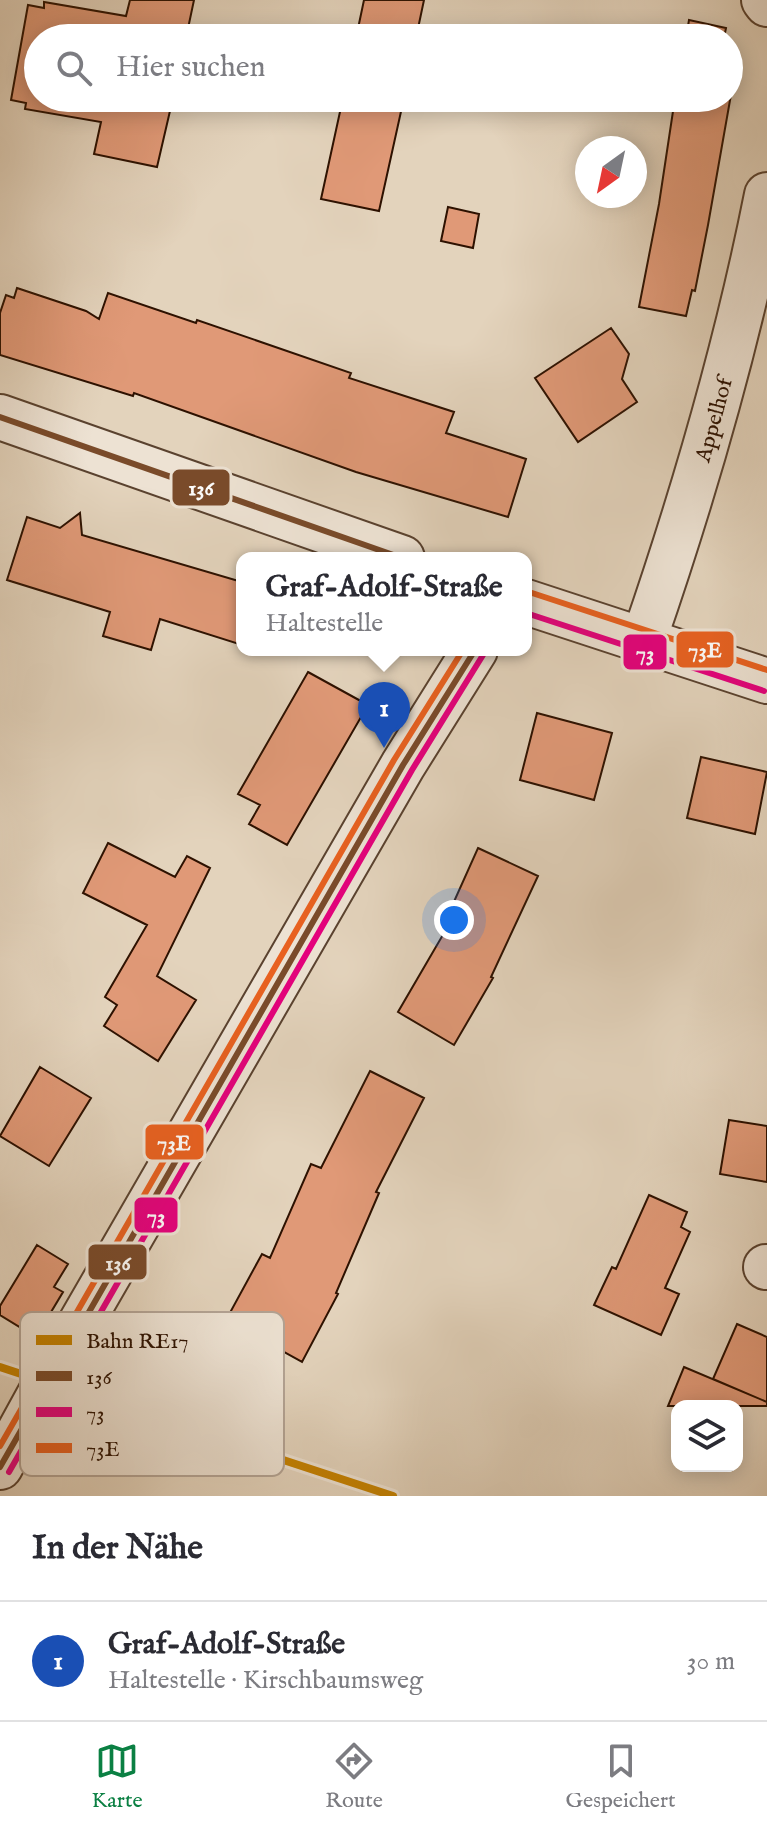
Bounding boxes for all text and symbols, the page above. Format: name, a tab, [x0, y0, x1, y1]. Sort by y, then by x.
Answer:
search box	[24, 24, 743, 112]
icon: search	[52, 46, 96, 90]
text: Hier suchen	[116, 49, 266, 87]
north arrow	[575, 136, 647, 208]
street label: Appelhof	[689, 371, 741, 467]
line badge: 136	[171, 468, 231, 507]
text: 136	[188, 475, 216, 503]
popup	[236, 552, 532, 656]
text: Graf-Adolf-Straße	[266, 569, 502, 607]
text: Haltestelle	[266, 607, 383, 640]
line badge: 73E	[675, 630, 735, 669]
line badge: 73	[622, 633, 668, 671]
text: 73E	[688, 637, 723, 665]
text: 73	[636, 640, 654, 668]
pin: 1	[358, 682, 410, 748]
your location	[434, 900, 474, 940]
line badge: 73E	[144, 1123, 205, 1161]
text: 73E	[157, 1130, 192, 1158]
line badge: 73	[133, 1196, 179, 1234]
text: 73	[147, 1203, 165, 1231]
line badge: 136	[87, 1243, 148, 1281]
text: 136	[105, 1250, 133, 1278]
legend	[20, 1312, 284, 1476]
text: Bahn RE17	[86, 1328, 189, 1356]
text: 136	[86, 1364, 112, 1392]
text: 73	[86, 1400, 105, 1428]
map controls	[671, 1400, 743, 1472]
button: layers	[671, 1400, 743, 1472]
text: 73E	[86, 1436, 120, 1464]
text: In der Nähe	[32, 1527, 203, 1570]
text: Graf-Adolf-Straße	[108, 1626, 345, 1664]
text: 1	[53, 1645, 63, 1678]
text: 30 m	[687, 1645, 735, 1678]
text: Haltestelle · Kirschbaumsweg	[108, 1664, 423, 1697]
tab: Karte	[91, 1739, 143, 1815]
tab: Route	[325, 1739, 383, 1815]
tab: Gespeichert	[566, 1739, 676, 1815]

